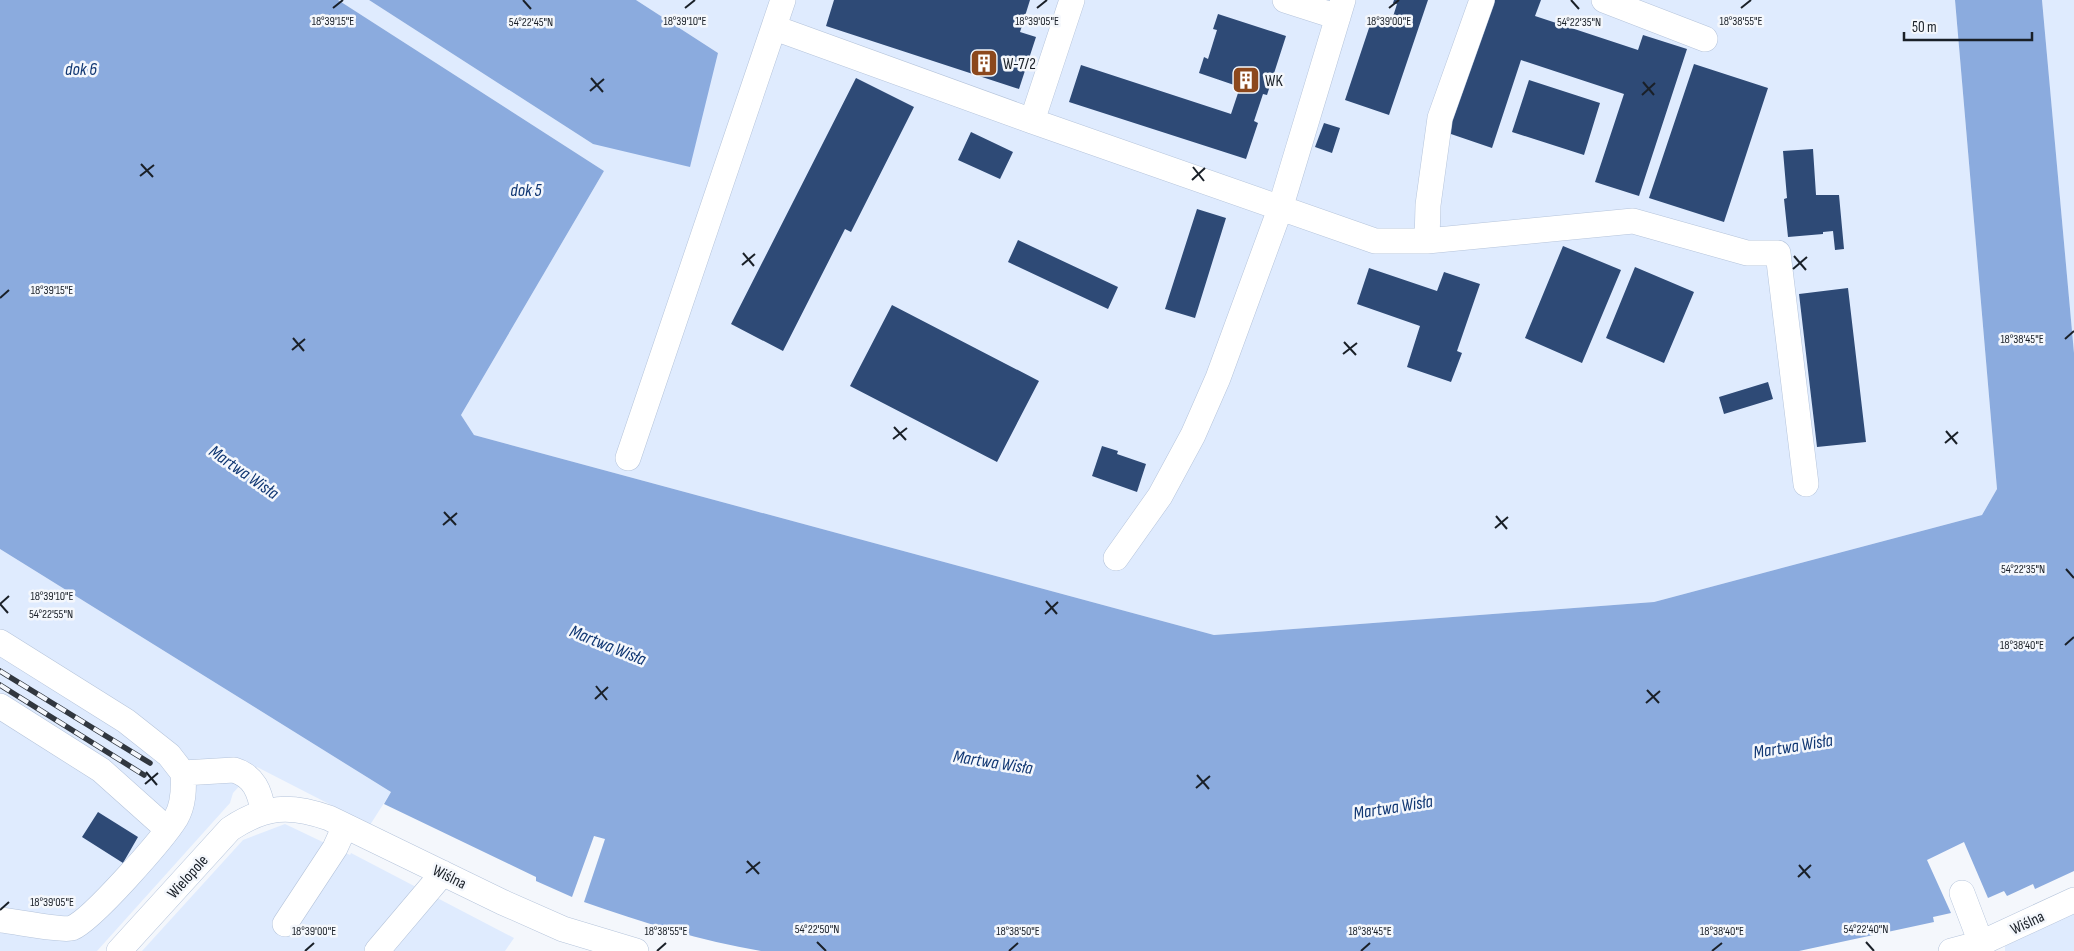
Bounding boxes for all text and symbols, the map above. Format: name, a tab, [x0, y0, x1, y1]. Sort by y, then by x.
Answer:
scale bar	[1904, 10, 2032, 42]
text: 18°39'15"E	[312, 14, 354, 29]
text: 18°39'10"E	[663, 14, 707, 29]
text: 18°39'05"E	[1015, 14, 1059, 29]
text: 18°39'00"E	[1367, 14, 1411, 29]
text: 18°38'55"E	[1719, 14, 1763, 29]
text: 54°22'45"N	[509, 15, 553, 30]
text: 54°22'35"N	[1557, 15, 1601, 30]
text: 50 m	[1912, 18, 1937, 37]
building icon: W-7/2	[969, 48, 999, 78]
place label: W-7/2	[1003, 55, 1036, 74]
water label: dok 6	[65, 59, 97, 80]
building icon: WK	[1231, 65, 1261, 95]
place label: WK	[1265, 72, 1283, 91]
water label: dok 5	[510, 180, 543, 201]
text: 18°39'15"E	[31, 283, 73, 298]
text: 18°38'45"E	[2000, 332, 2044, 347]
water label: Martwa Wisła	[205, 441, 283, 504]
text: 54°22'35"N	[2001, 562, 2045, 577]
text: 18°39'10"E	[30, 589, 74, 604]
text: 54°22'55"N	[29, 607, 73, 622]
water label: Martwa Wisła	[567, 621, 650, 670]
text: 18°38'40"E	[2000, 638, 2044, 653]
water label: Martwa Wisła	[1752, 730, 1835, 763]
water label: Martwa Wisła	[952, 746, 1035, 779]
water label: Martwa Wisła	[1352, 791, 1435, 824]
street label: Wielopole	[164, 851, 213, 903]
street label: Wiślna	[429, 861, 469, 894]
text: 18°39'05"E	[30, 895, 74, 910]
street label: Wiślna	[2008, 907, 2048, 939]
text: 54°22'50"N	[795, 922, 839, 937]
text: 54°22'40"N	[1844, 922, 1888, 937]
text: 18°39'00"E	[292, 924, 336, 939]
text: 18°38'55"E	[644, 924, 688, 939]
text: 18°38'50"E	[996, 924, 1040, 939]
text: 18°38'45"E	[1348, 924, 1392, 939]
text: 18°38'40"E	[1700, 924, 1744, 939]

